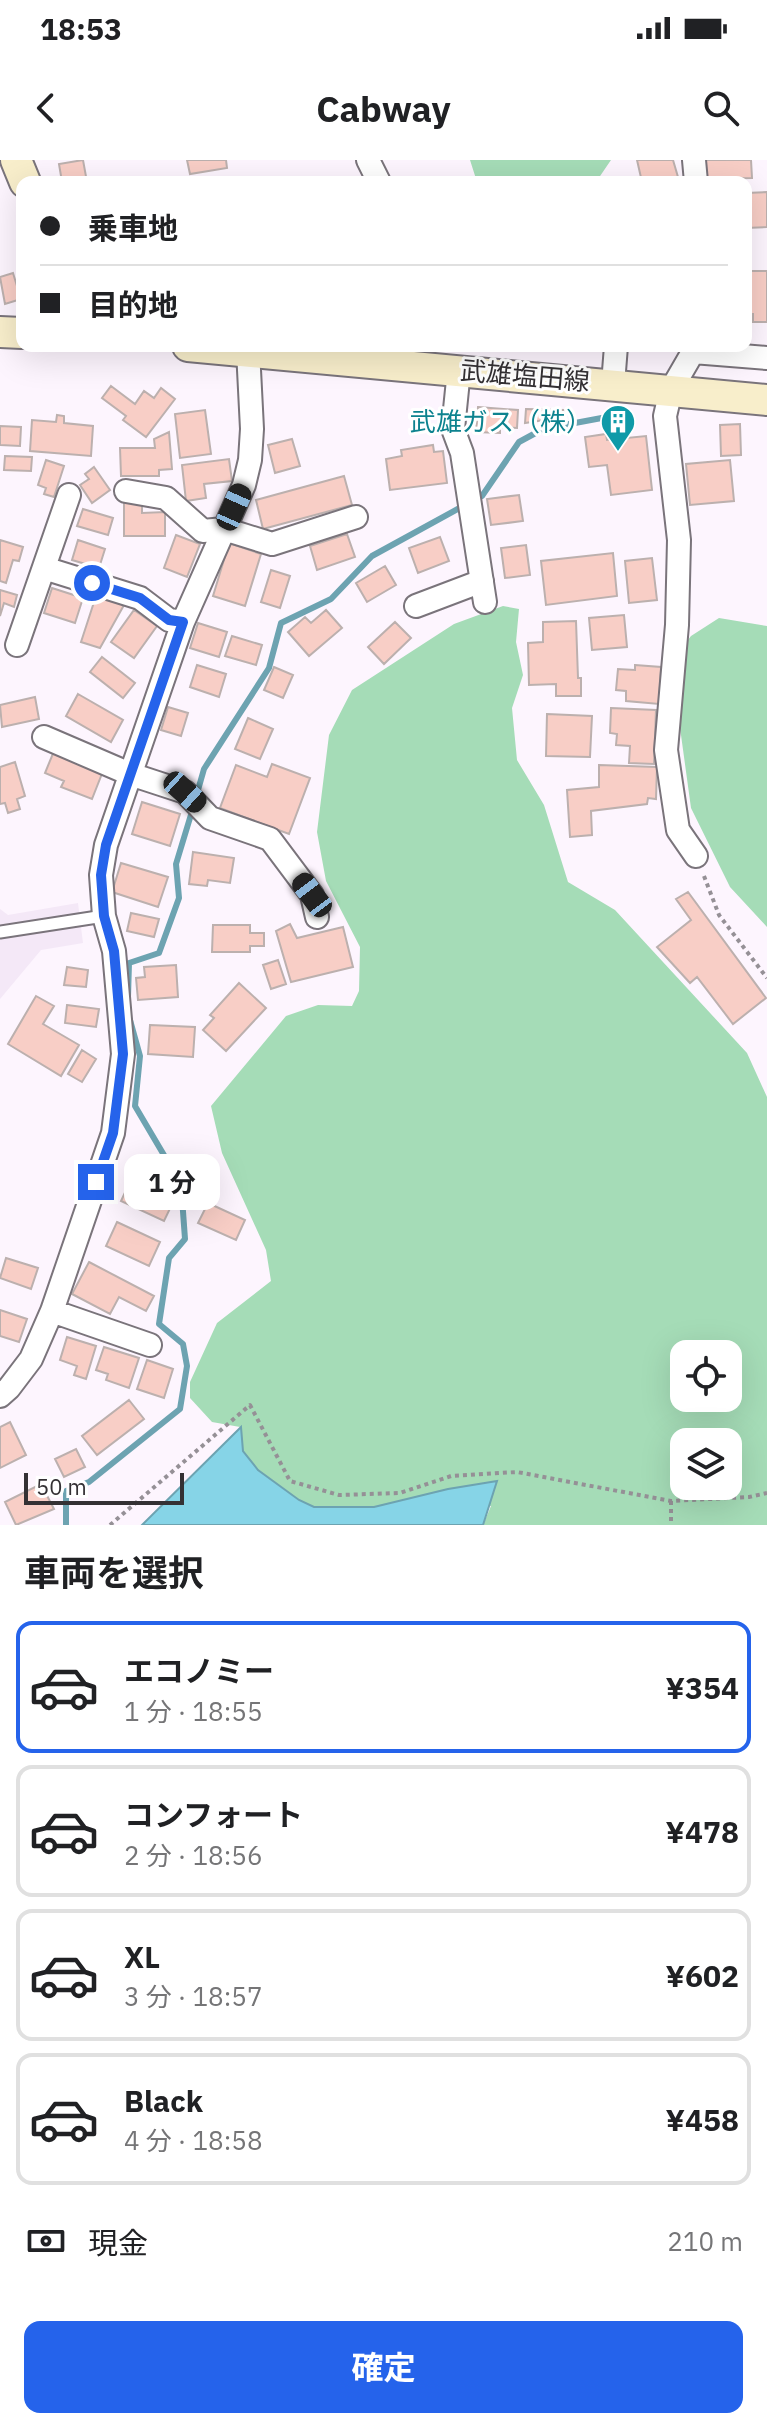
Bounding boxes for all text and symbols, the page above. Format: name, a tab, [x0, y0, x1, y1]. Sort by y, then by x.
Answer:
text: 18:53	[40, 9, 122, 48]
text: Cabway	[316, 85, 451, 132]
icon: back	[24, 86, 68, 130]
icon: search	[699, 86, 743, 130]
text: 乗車地	[88, 208, 178, 247]
text: 目的地	[88, 285, 178, 324]
street label: 武雄塩田線	[459, 352, 591, 398]
building icon: 武雄ガス（株）	[599, 403, 637, 453]
place label: 武雄ガス（株）	[410, 404, 592, 438]
car	[213, 480, 255, 534]
route start	[74, 565, 110, 601]
car	[159, 767, 211, 817]
car	[288, 869, 336, 921]
callout: 1 分	[124, 1154, 220, 1210]
route end	[78, 1164, 114, 1200]
text: 1 分	[148, 1165, 196, 1199]
map controls	[670, 1340, 742, 1500]
button: locate	[670, 1340, 742, 1412]
button: layers	[670, 1428, 742, 1500]
scale bar	[24, 1469, 184, 1505]
text: 50 m	[36, 1472, 87, 1501]
text: 車両を選択	[24, 1549, 204, 1596]
icon: car	[28, 1651, 100, 1723]
text: エコノミー	[124, 1651, 274, 1690]
text: ¥354	[666, 1668, 739, 1707]
text: 1 分 · 18:55	[124, 1694, 262, 1728]
icon: car	[28, 1795, 100, 1867]
text: コンフォート	[124, 1795, 303, 1834]
text: ¥478	[666, 1812, 739, 1851]
text: 2 分 · 18:56	[124, 1838, 262, 1872]
text: XL	[124, 1937, 160, 1976]
icon: car	[28, 1939, 100, 2011]
text: ¥602	[666, 1956, 739, 1995]
text: 3 分 · 18:57	[124, 1979, 262, 2013]
text: Black	[124, 2081, 203, 2120]
icon: car	[28, 2083, 100, 2155]
text: ¥458	[666, 2100, 739, 2139]
text: 4 分 · 18:58	[124, 2123, 262, 2157]
icon: cash	[24, 2219, 68, 2263]
text: 現金	[88, 2223, 148, 2262]
text: 210 m	[667, 2224, 743, 2258]
button: 確定	[24, 2321, 743, 2413]

